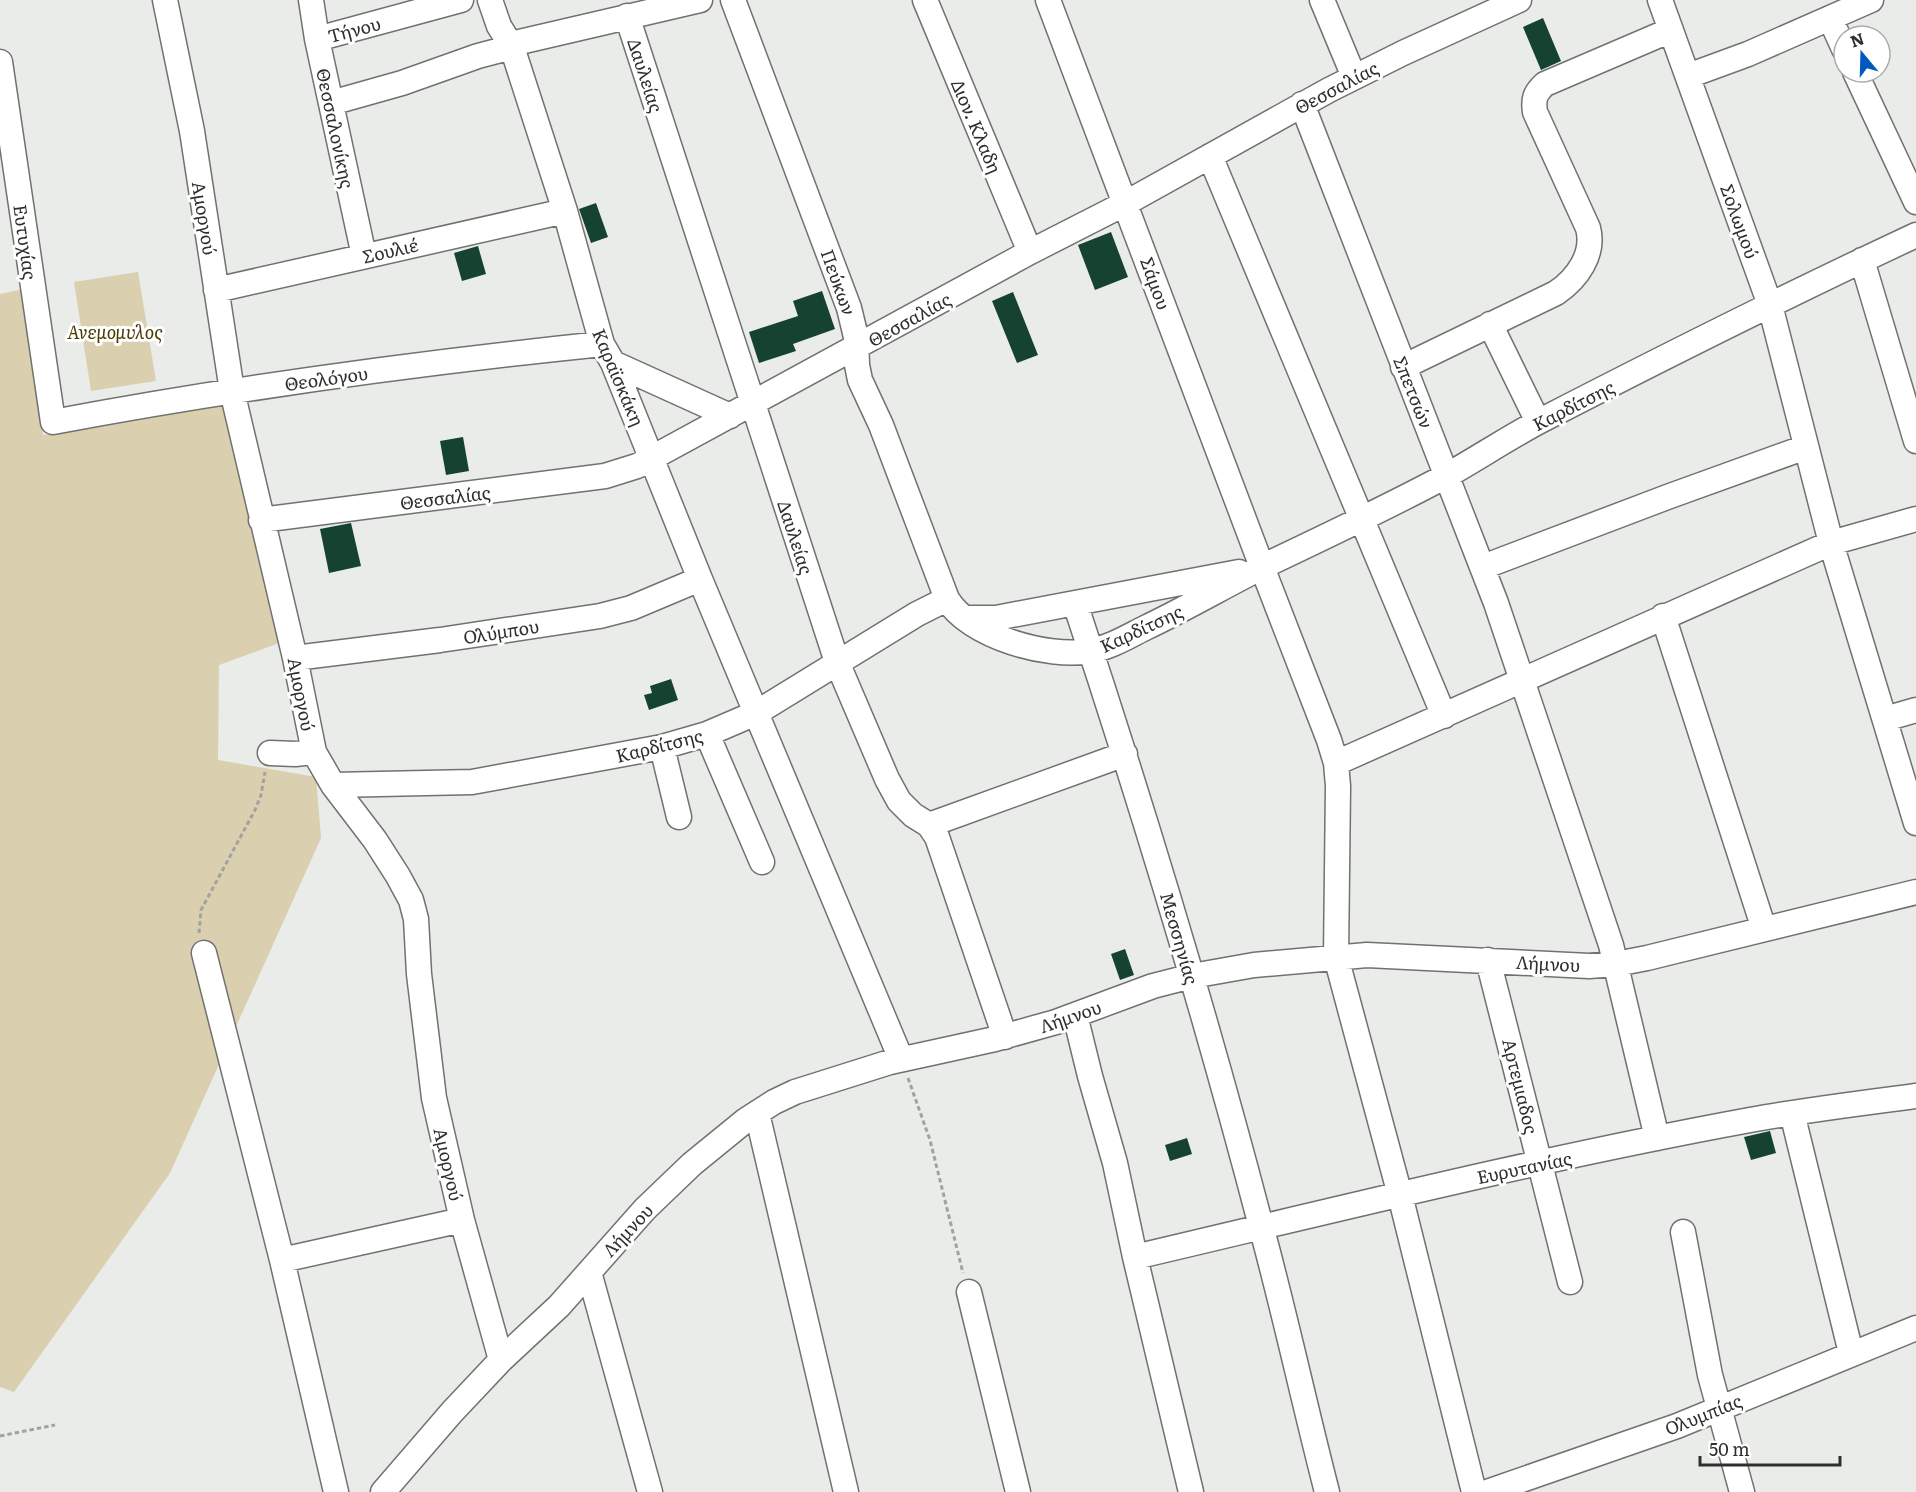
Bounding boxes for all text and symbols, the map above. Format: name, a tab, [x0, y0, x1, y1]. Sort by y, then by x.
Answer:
street label: Τήνου	[325, 9, 383, 49]
north arrow	[1832, 24, 1892, 84]
text: N	[1847, 25, 1867, 52]
street label: Δαυλείας	[621, 34, 671, 116]
street label: Θεσσαλίας	[1289, 54, 1383, 120]
street label: Θεσσαλονίκης	[310, 65, 362, 191]
street label: Διον. Κλαδη	[945, 75, 1009, 177]
street label: Αμοργού	[186, 179, 224, 257]
street label: Σολωμού	[1714, 180, 1766, 262]
street label: Ευτυχίας	[7, 203, 45, 281]
street label: Σουλιέ	[359, 230, 421, 270]
street label: Πεύκων	[815, 245, 863, 319]
street label: Σάμου	[1134, 253, 1178, 313]
street label: Θεσσαλίας	[863, 285, 955, 353]
park label: Ανεμομυλος	[67, 318, 163, 345]
street label: Καραϊσκάκη	[586, 324, 652, 430]
street label: Σπετσών	[1387, 352, 1441, 432]
street label: Θεολόγου	[283, 359, 369, 397]
street label: Καρδίτσης	[1527, 373, 1619, 437]
street label: Θεσσαλίας	[398, 478, 492, 516]
street label: Δαυλείας	[771, 496, 821, 578]
street label: Καρδίτσης	[1095, 597, 1187, 659]
street label: Ολύμπου	[461, 612, 541, 650]
street label: Αμοργού	[282, 655, 322, 733]
street label: Καρδίτσης	[613, 721, 705, 769]
street label: Μεσσηνίας	[1154, 889, 1206, 987]
street label: Λήμνου	[1515, 948, 1581, 978]
street label: Λήμνου	[1035, 993, 1105, 1039]
street label: Αρτεμιαδος	[1496, 1035, 1546, 1137]
street label: Αμοργού	[427, 1125, 471, 1203]
street label: Ευρυτανίας	[1474, 1144, 1574, 1190]
street label: Λήμνου	[595, 1197, 659, 1263]
street label: Ολυμπίας	[1660, 1386, 1746, 1442]
scale bar	[1700, 1429, 1840, 1467]
text: 50 m	[1709, 1435, 1750, 1462]

